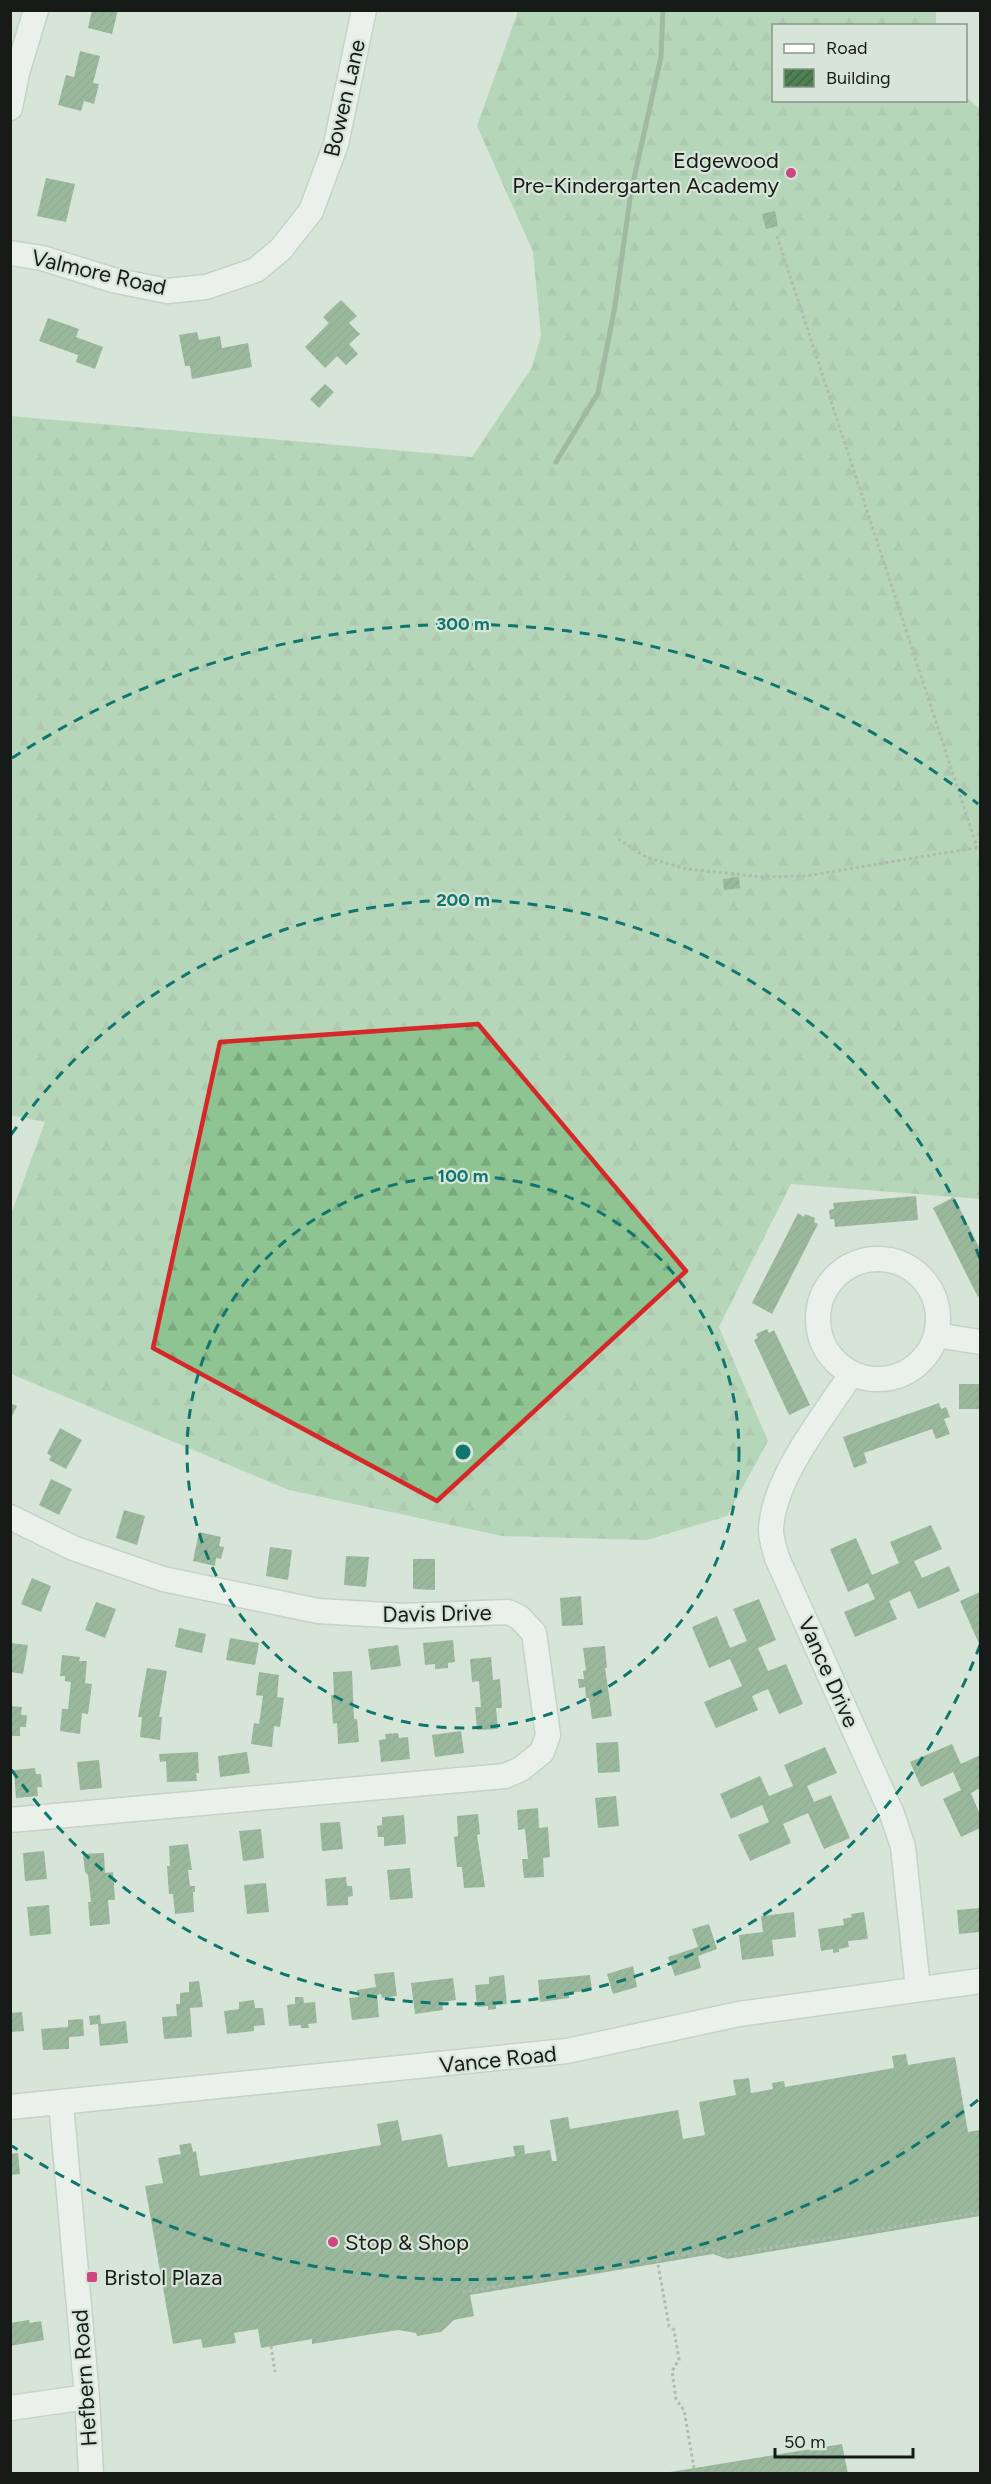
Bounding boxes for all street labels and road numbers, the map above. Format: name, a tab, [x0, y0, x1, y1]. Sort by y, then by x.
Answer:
street label: Bowen Lane	[318, 37, 371, 159]
street label: Valmore Road	[29, 244, 169, 301]
street label: Davis Drive	[382, 1599, 492, 1628]
street label: Vance Drive	[792, 1613, 865, 1732]
street label: Vance Road	[438, 2040, 558, 2079]
street label: Hefbern Road	[66, 2309, 103, 2447]

